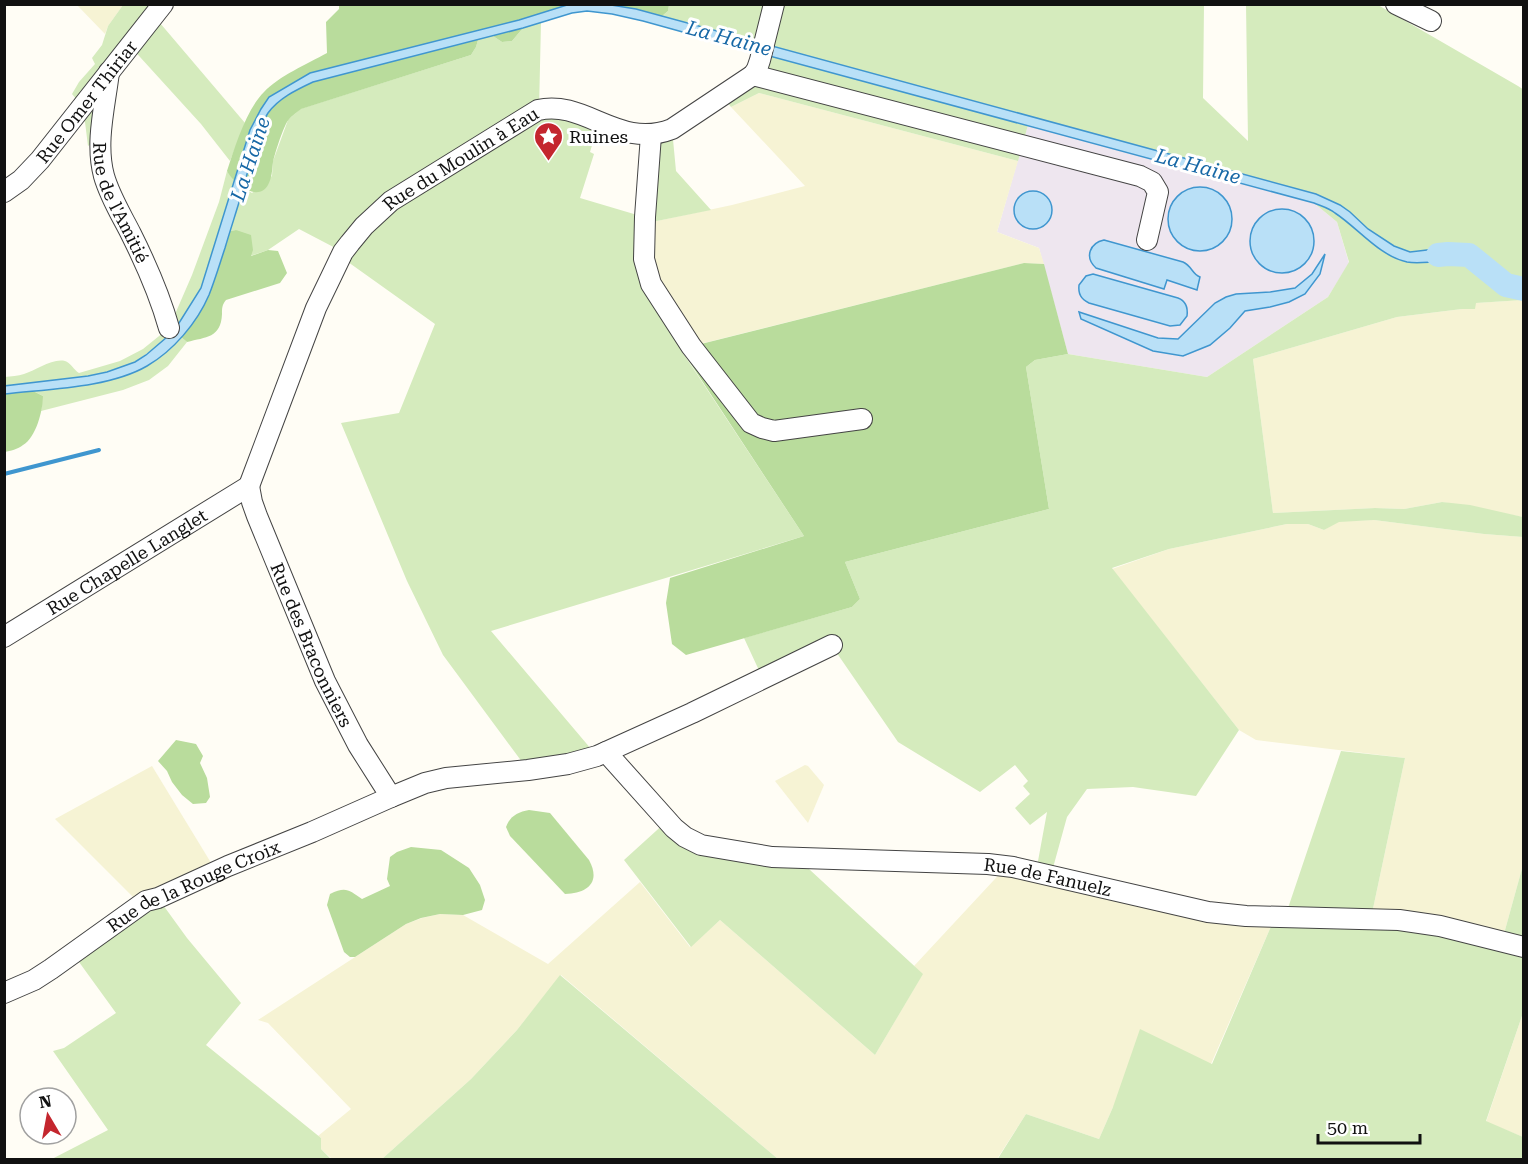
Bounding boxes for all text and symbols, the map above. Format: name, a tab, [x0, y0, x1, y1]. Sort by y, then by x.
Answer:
water label: La Haine	[683, 15, 774, 61]
street label: Rue Omer Thiriar	[31, 36, 141, 167]
street label: Rue du Moulin à Eau	[378, 102, 542, 214]
water label: La Haine	[225, 114, 275, 205]
place icon: Ruines	[532, 120, 564, 162]
place label: Ruines	[569, 126, 628, 147]
street label: Rue de l'Amitié	[90, 142, 154, 266]
water label: La Haine	[1152, 143, 1243, 189]
street label: Rue Chapelle Langlet	[43, 504, 211, 619]
street label: Rue des Braconniers	[267, 559, 357, 730]
street label: Rue de la Rouge Croix	[103, 835, 283, 936]
street label: Rue de Fanuelz	[983, 853, 1114, 900]
north arrow	[18, 1086, 78, 1146]
text: N	[38, 1091, 53, 1112]
scale bar	[1318, 1107, 1420, 1145]
text: 50 m	[1327, 1117, 1368, 1138]

